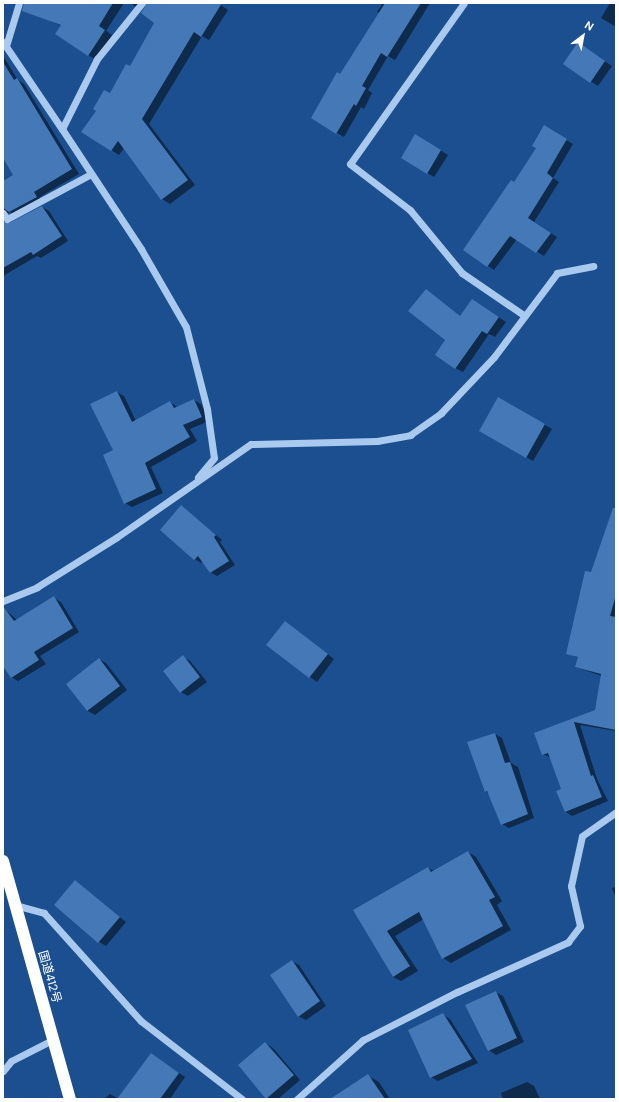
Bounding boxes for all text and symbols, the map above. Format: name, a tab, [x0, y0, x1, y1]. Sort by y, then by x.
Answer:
north arrow	[563, 16, 603, 56]
text: N	[582, 18, 596, 34]
street label: 国道412号	[35, 949, 63, 1005]

